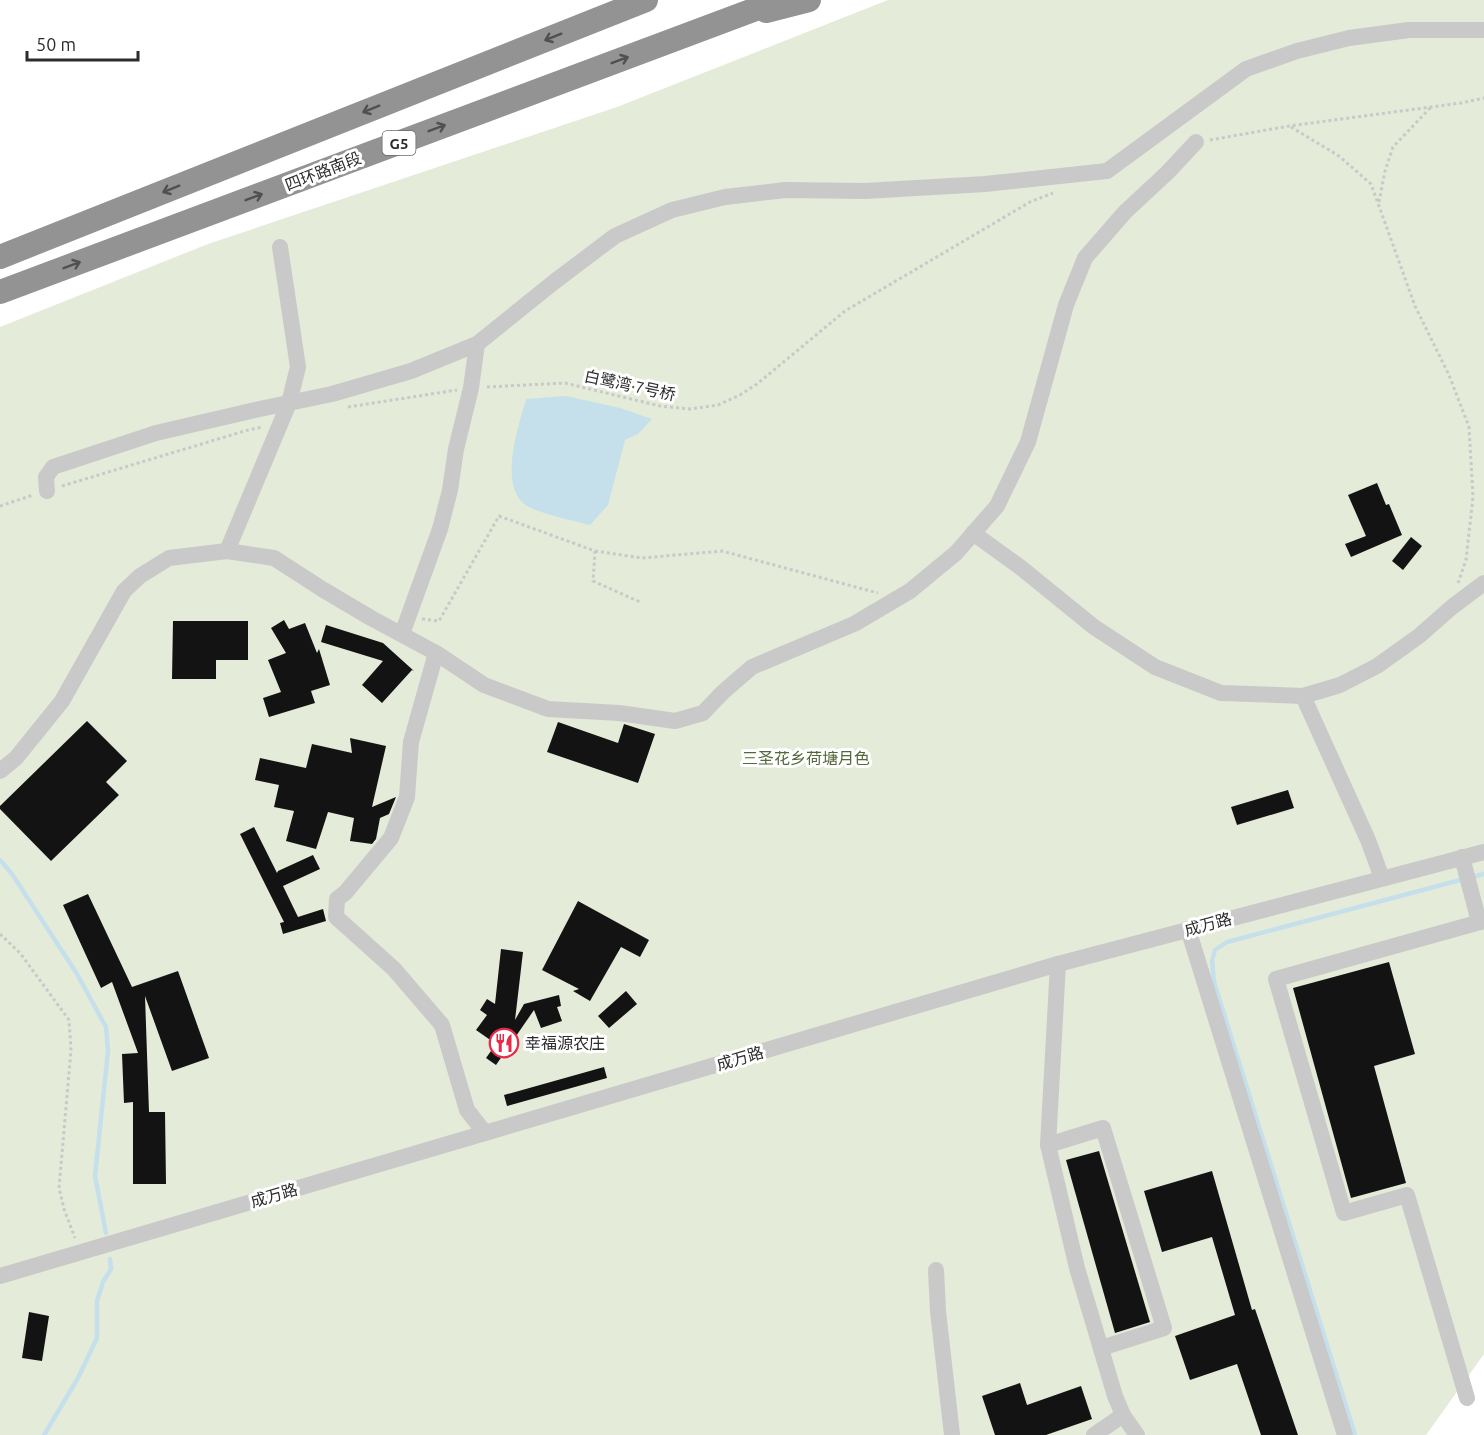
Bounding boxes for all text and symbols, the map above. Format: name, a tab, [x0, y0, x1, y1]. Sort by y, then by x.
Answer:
scale bar	[27, 24, 138, 62]
one-way arrow	[544, 32, 562, 43]
text: 50 m	[36, 34, 76, 54]
one-way arrow	[610, 53, 628, 64]
one-way arrow	[363, 105, 381, 116]
one-way arrow	[427, 122, 446, 133]
road number: G5	[382, 131, 416, 155]
street label: 四环路南段	[282, 148, 364, 194]
one-way arrow	[162, 185, 180, 196]
one-way arrow	[245, 190, 263, 201]
one-way arrow	[62, 259, 81, 270]
street label: 白鹭湾·7号桥	[583, 367, 677, 403]
park label: 三圣花乡荷塘月色	[742, 749, 870, 767]
street label: 成万路	[1182, 909, 1234, 939]
restaurant icon: 幸福源农庄	[488, 1027, 520, 1059]
place label: 幸福源农庄	[525, 1034, 605, 1052]
street label: 成万路	[714, 1043, 766, 1073]
street label: 成万路	[248, 1180, 300, 1210]

